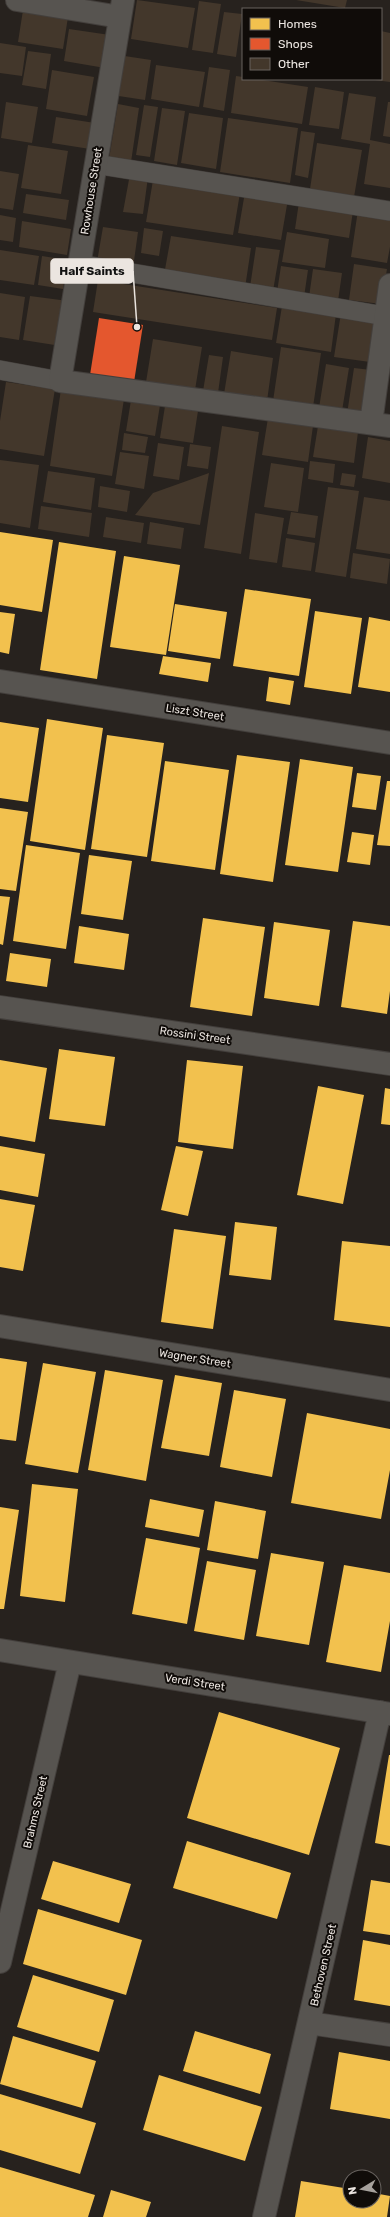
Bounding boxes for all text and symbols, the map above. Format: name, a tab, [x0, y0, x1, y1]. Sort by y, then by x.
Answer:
legend	[242, 8, 382, 80]
text: Homes	[278, 17, 317, 31]
text: Shops	[278, 37, 313, 51]
text: Other	[278, 57, 310, 71]
street label: Rowhouse Street	[78, 146, 105, 236]
callout: Half Saints	[51, 259, 133, 283]
text: Half Saints	[59, 264, 125, 278]
street label: Liszt Street	[165, 701, 226, 724]
street label: Rossini Street	[159, 1024, 232, 1047]
street label: Wagner Street	[158, 1346, 232, 1371]
street label: Verdi Street	[164, 1671, 227, 1694]
street label: Brahms Street	[21, 1774, 50, 1850]
street label: Bethoven Street	[308, 1922, 339, 2007]
north arrow	[342, 2169, 382, 2209]
text: N	[346, 2186, 360, 2196]

